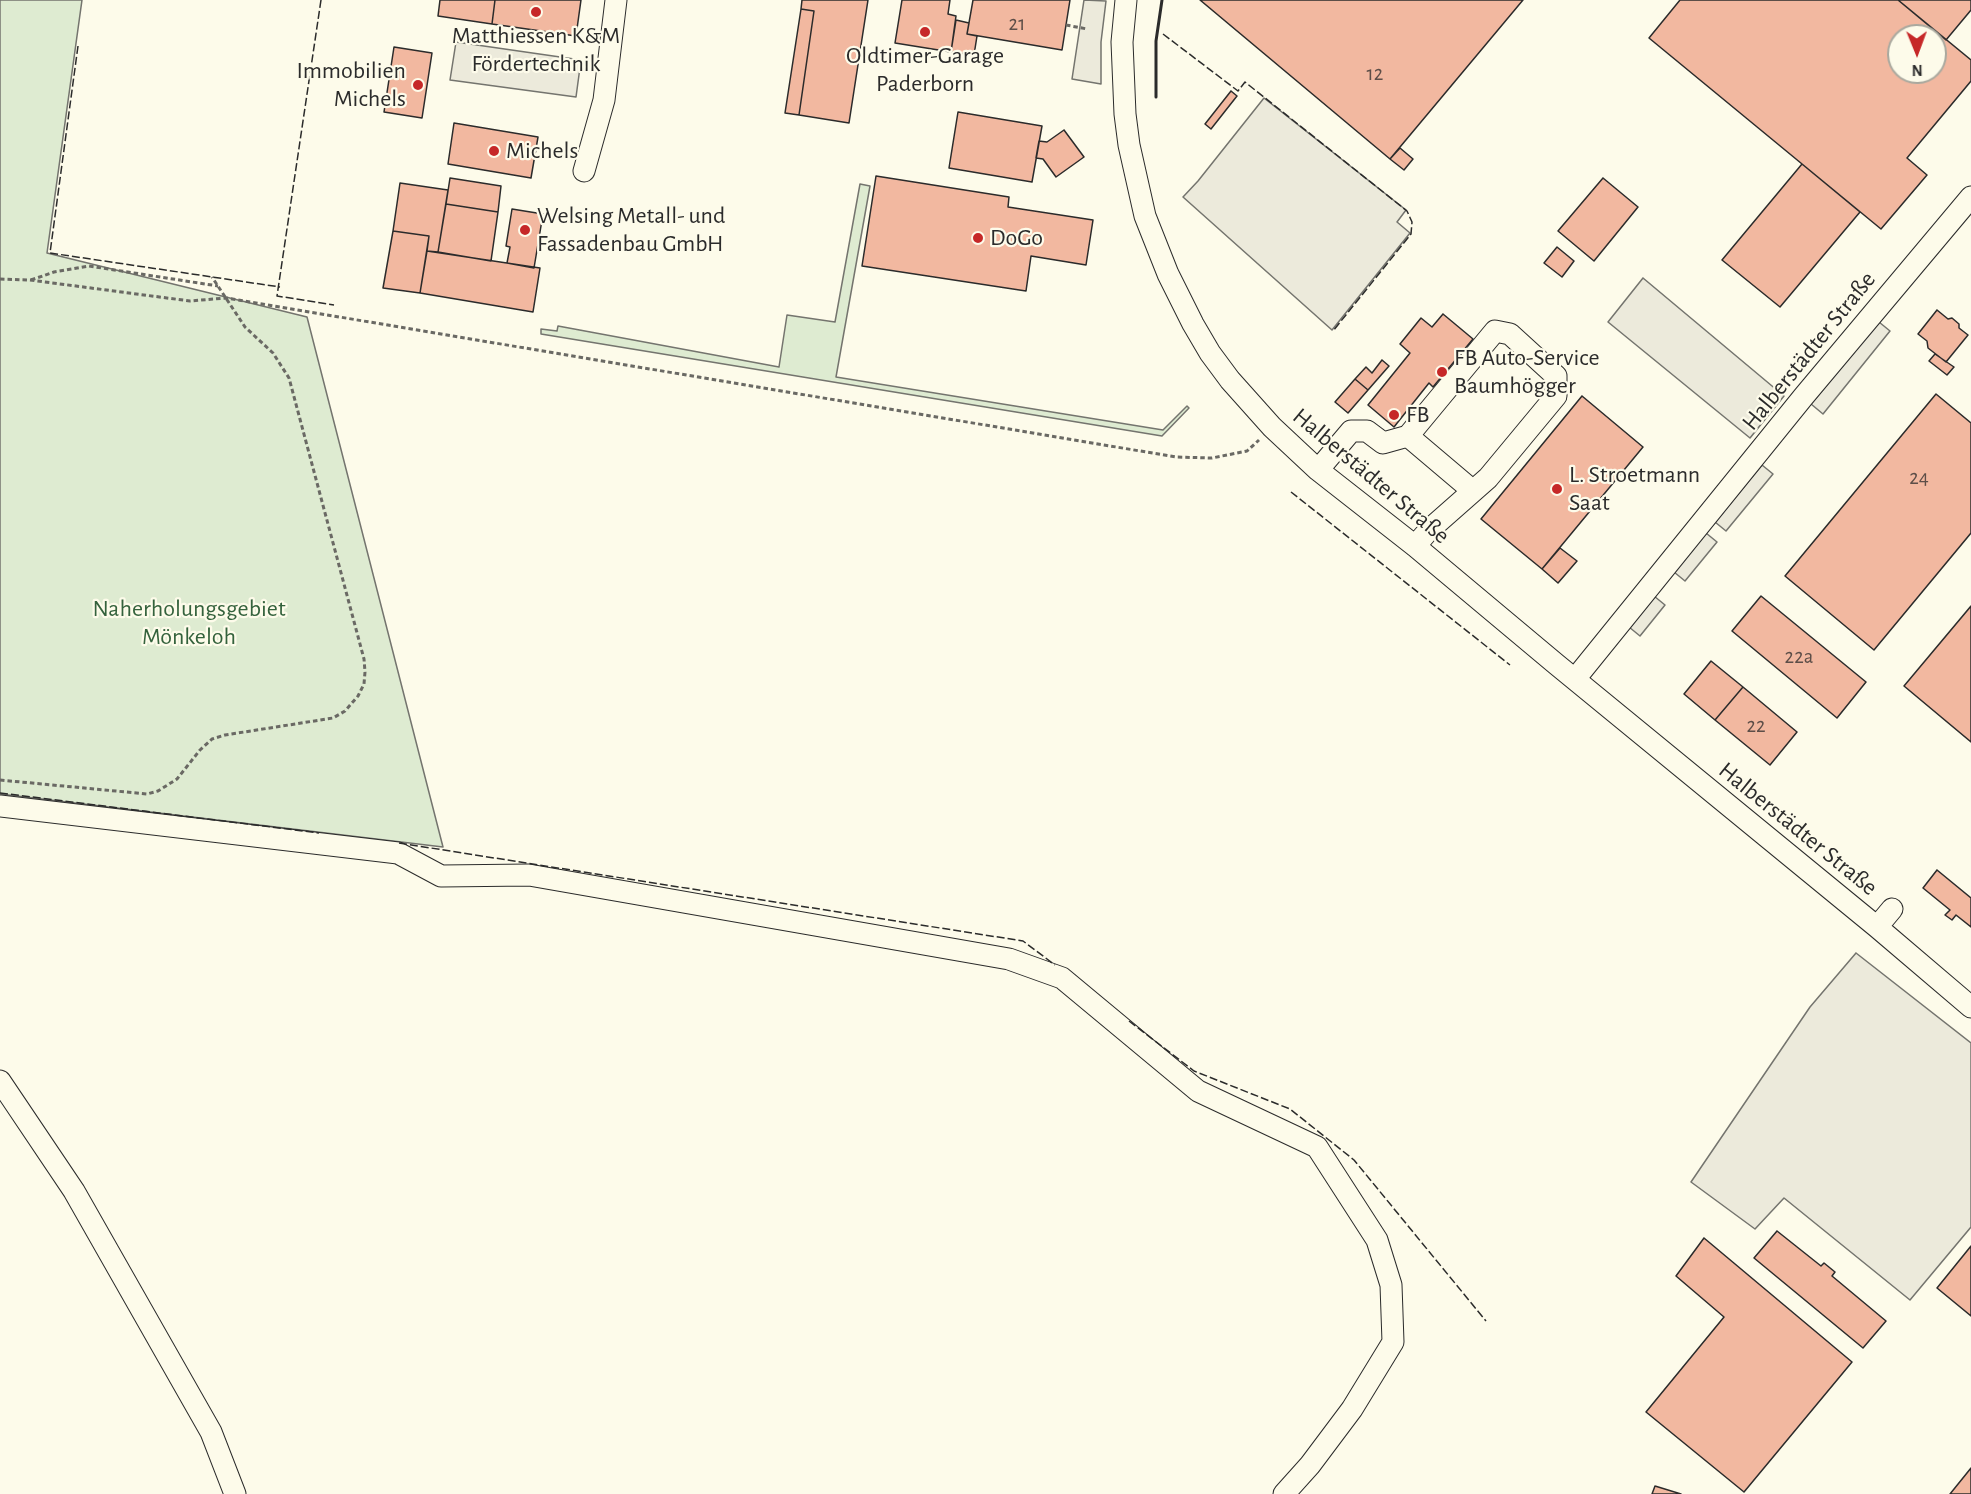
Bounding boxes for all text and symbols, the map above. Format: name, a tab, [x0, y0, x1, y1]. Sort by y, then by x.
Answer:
marker: Matthiessen K&M Fördertechnik	[529, 5, 543, 19]
house number: 21	[1009, 11, 1025, 37]
place label: Matthiessen K&M Fördertechnik	[452, 22, 620, 78]
north arrow	[1887, 24, 1947, 84]
marker: Oldtimer-Garage Paderborn	[918, 25, 932, 39]
place label: Oldtimer-Garage Paderborn	[846, 42, 1004, 98]
place label: Immobilien Michels	[297, 57, 406, 113]
house number: 12	[1367, 61, 1383, 87]
text: N	[1912, 62, 1923, 78]
marker: Immobilien Michels	[411, 78, 425, 92]
place label: Michels	[506, 137, 578, 165]
marker: Michels	[487, 144, 501, 158]
place label: Welsing Metall- und Fassadenbau GmbH	[537, 202, 725, 258]
marker: Welsing Metall- und Fassadenbau GmbH	[518, 223, 532, 237]
place label: DoGo	[990, 224, 1043, 252]
marker: DoGo	[971, 231, 985, 245]
street label: Halberstädter Straße	[1736, 266, 1882, 436]
place label: FB Auto-Service Baumhögger	[1454, 344, 1600, 400]
marker: FB Auto-Service Baumhögger	[1435, 365, 1449, 379]
place label: FB	[1406, 401, 1429, 429]
street label: Halberstädter Straße	[1287, 402, 1455, 550]
marker: FB	[1387, 408, 1401, 422]
place label: L. Stroetmann Saat	[1569, 461, 1700, 517]
house number: 24	[1909, 465, 1929, 491]
marker: L. Stroetmann Saat	[1550, 482, 1564, 496]
park label: Naherholungsgebiet Mönkeloh	[92, 595, 286, 651]
house number: 22a	[1785, 644, 1813, 670]
house number: 22	[1746, 713, 1766, 739]
street label: Halberstädter Straße	[1713, 756, 1883, 902]

